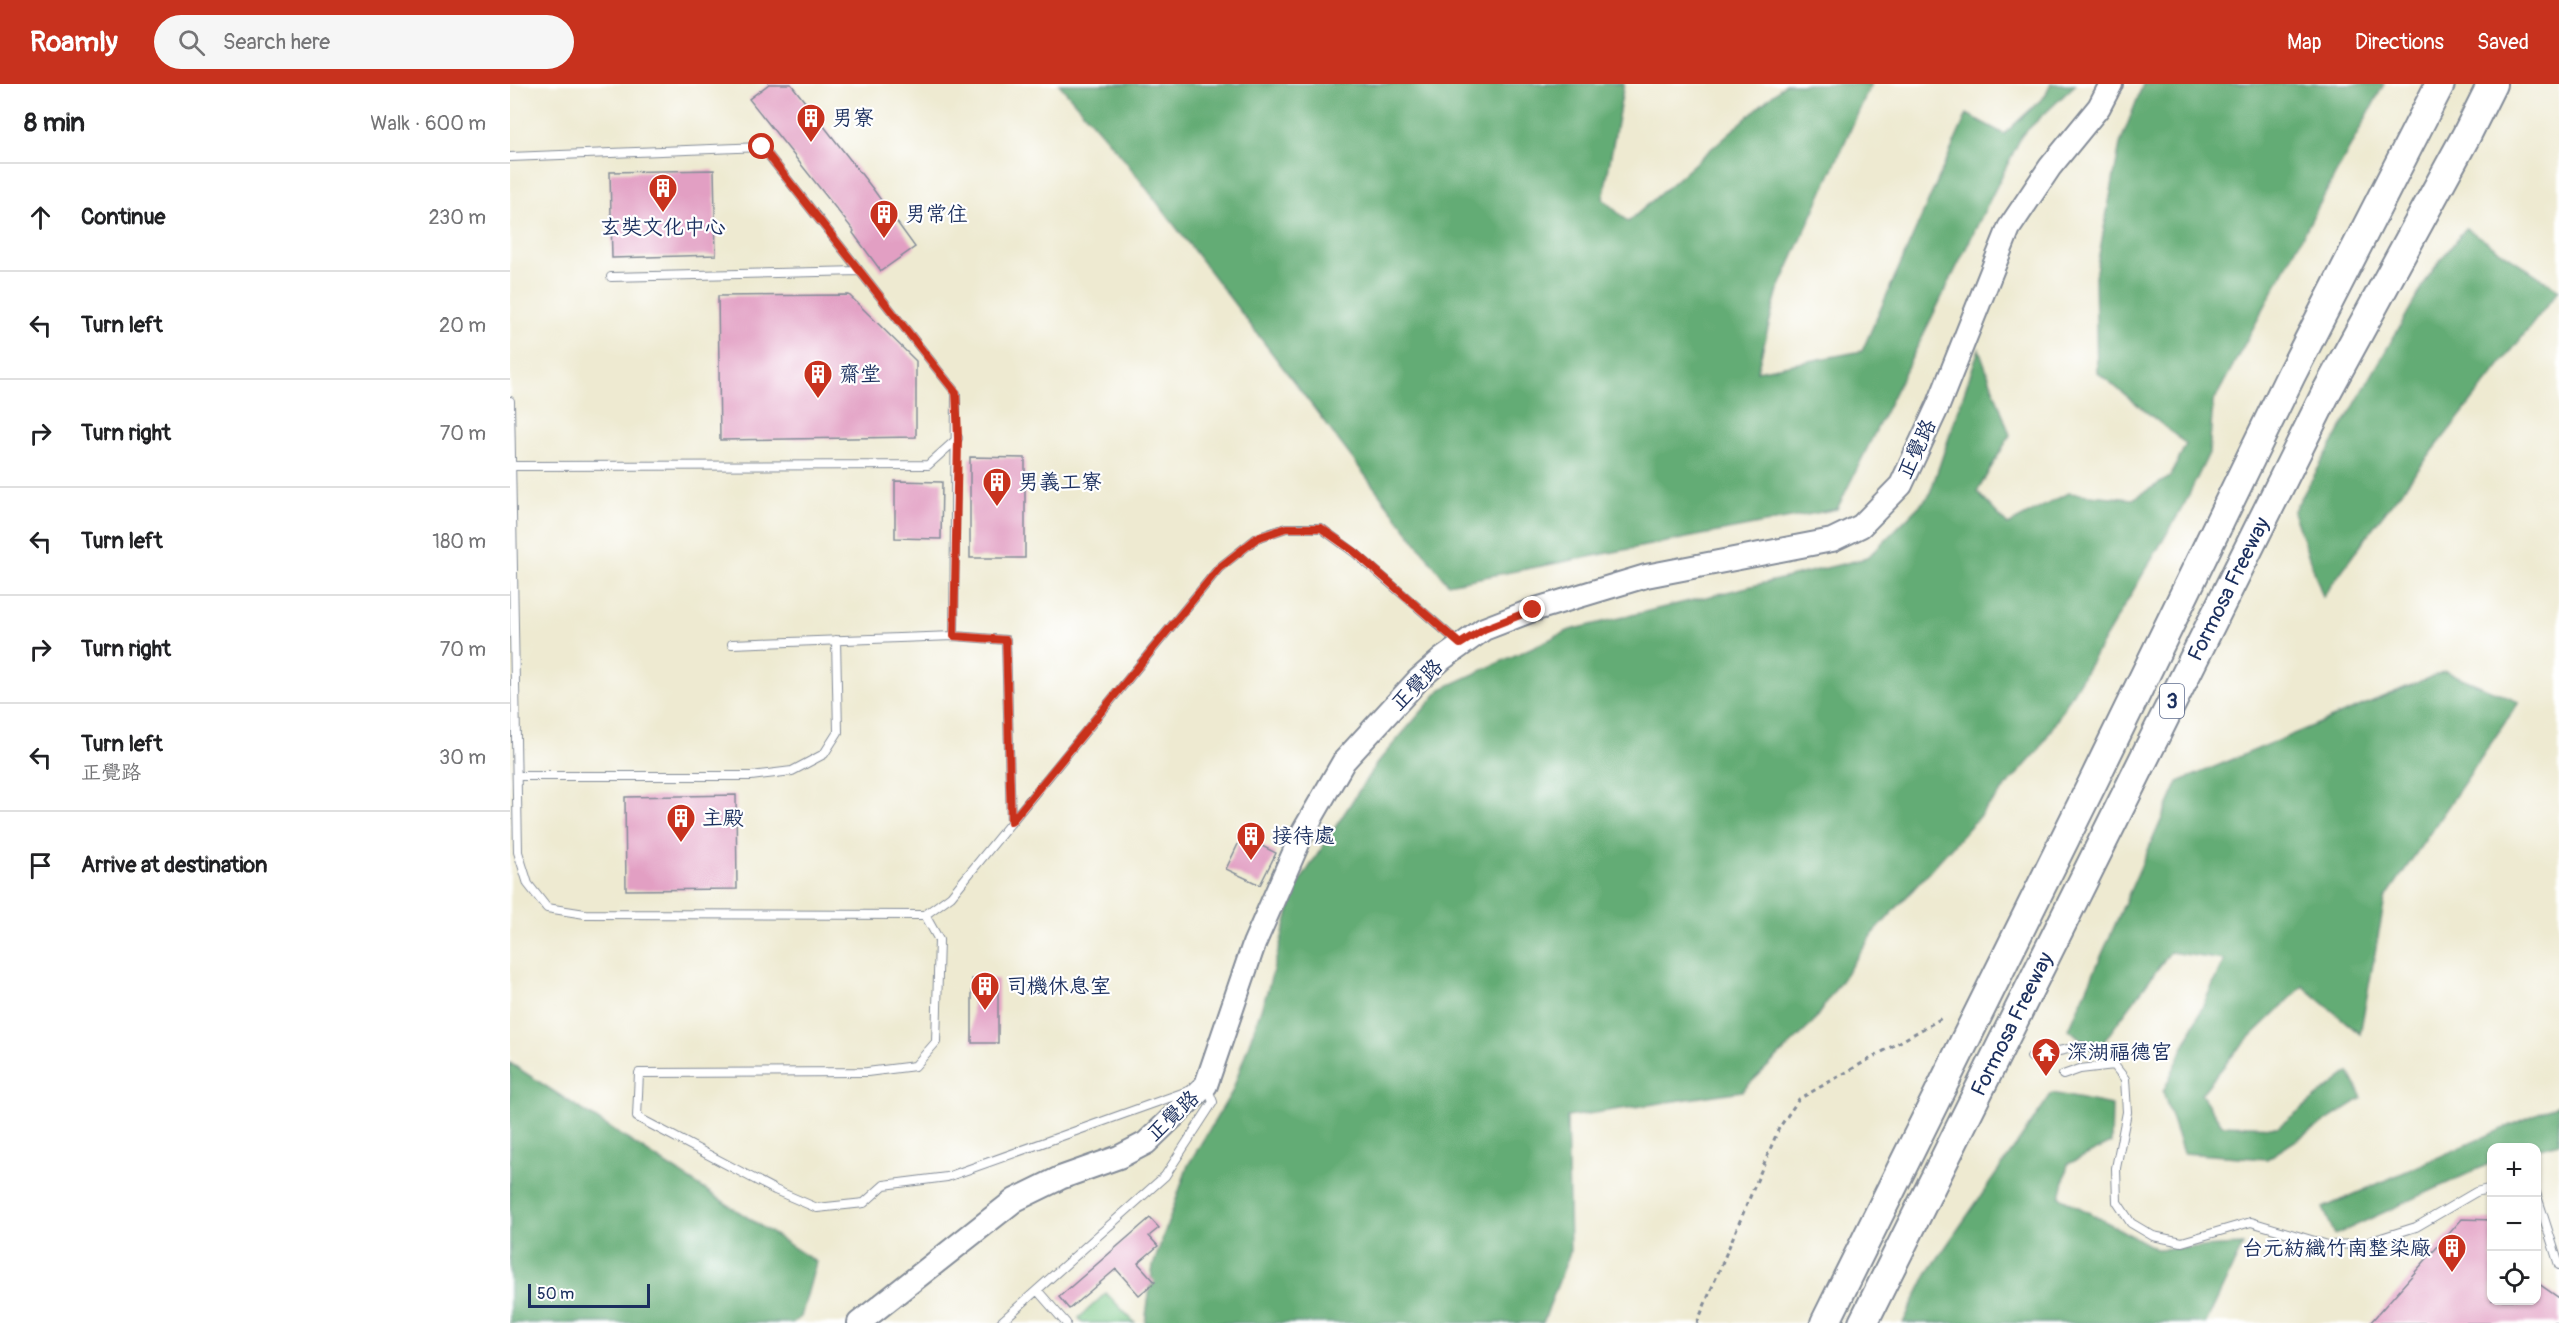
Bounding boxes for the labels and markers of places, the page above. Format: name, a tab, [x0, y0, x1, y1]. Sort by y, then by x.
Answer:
building icon: 男寮	[795, 102, 827, 144]
place label: 男寮	[832, 105, 874, 132]
building icon: 玄奘文化中心	[647, 172, 679, 214]
building icon: 男常住	[868, 198, 900, 240]
place label: 男常住	[905, 201, 968, 228]
place label: 玄奘文化中心	[600, 214, 726, 241]
building icon: 齋堂	[802, 358, 834, 400]
place label: 齋堂	[839, 361, 881, 388]
building icon: 男義工寮	[981, 466, 1013, 508]
place label: 男義工寮	[1018, 469, 1102, 496]
building icon: 主殿	[665, 802, 697, 844]
place label: 主殿	[702, 805, 744, 832]
building icon: 接待處	[1235, 820, 1267, 862]
place label: 接待處	[1272, 823, 1335, 850]
building icon: 司機休息室	[969, 970, 1001, 1012]
place label: 司機休息室	[1006, 973, 1111, 1000]
temple icon: 深湖福德宮	[2030, 1036, 2062, 1078]
place label: 深湖福德宮	[2067, 1039, 2172, 1066]
building icon: 台元紡織竹南整染廠	[2436, 1232, 2468, 1274]
place label: 台元紡織竹南整染廠	[2242, 1235, 2431, 1262]

